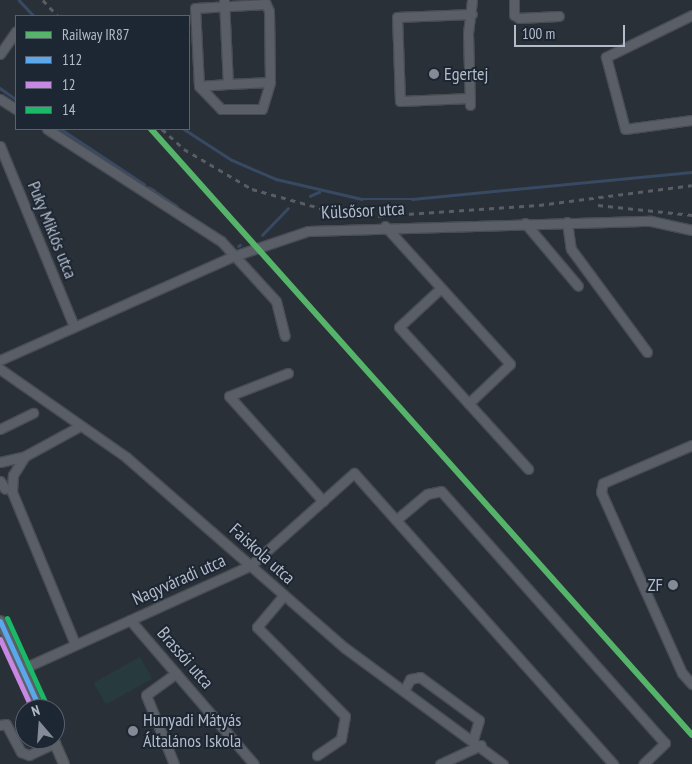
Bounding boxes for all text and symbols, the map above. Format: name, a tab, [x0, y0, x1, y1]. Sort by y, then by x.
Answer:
legend	[15, 15, 190, 130]
scale bar	[517, 15, 628, 47]
text: 100 m	[522, 24, 555, 43]
text: Railway IR87	[62, 25, 129, 44]
text: 112	[62, 50, 82, 69]
place label: Egertej	[444, 63, 488, 85]
marker: Egertej	[428, 68, 440, 80]
text: 12	[62, 75, 76, 94]
text: 14	[62, 100, 76, 119]
street label: Puky Miklós utca	[23, 178, 81, 282]
street label: Külsősor utca	[321, 198, 405, 224]
street label: Faiskola utca	[225, 519, 299, 589]
street label: Nagyváradi utca	[129, 550, 229, 610]
place label: ZF	[648, 574, 663, 596]
marker: ZF	[667, 579, 679, 591]
street label: Brassói utca	[152, 623, 218, 693]
north arrow	[15, 699, 65, 749]
text: N	[29, 701, 42, 720]
place label: Hunyadi Mátyás Általános Iskola	[143, 710, 241, 752]
marker: Hunyadi Mátyás Általános Iskola	[127, 725, 139, 737]

